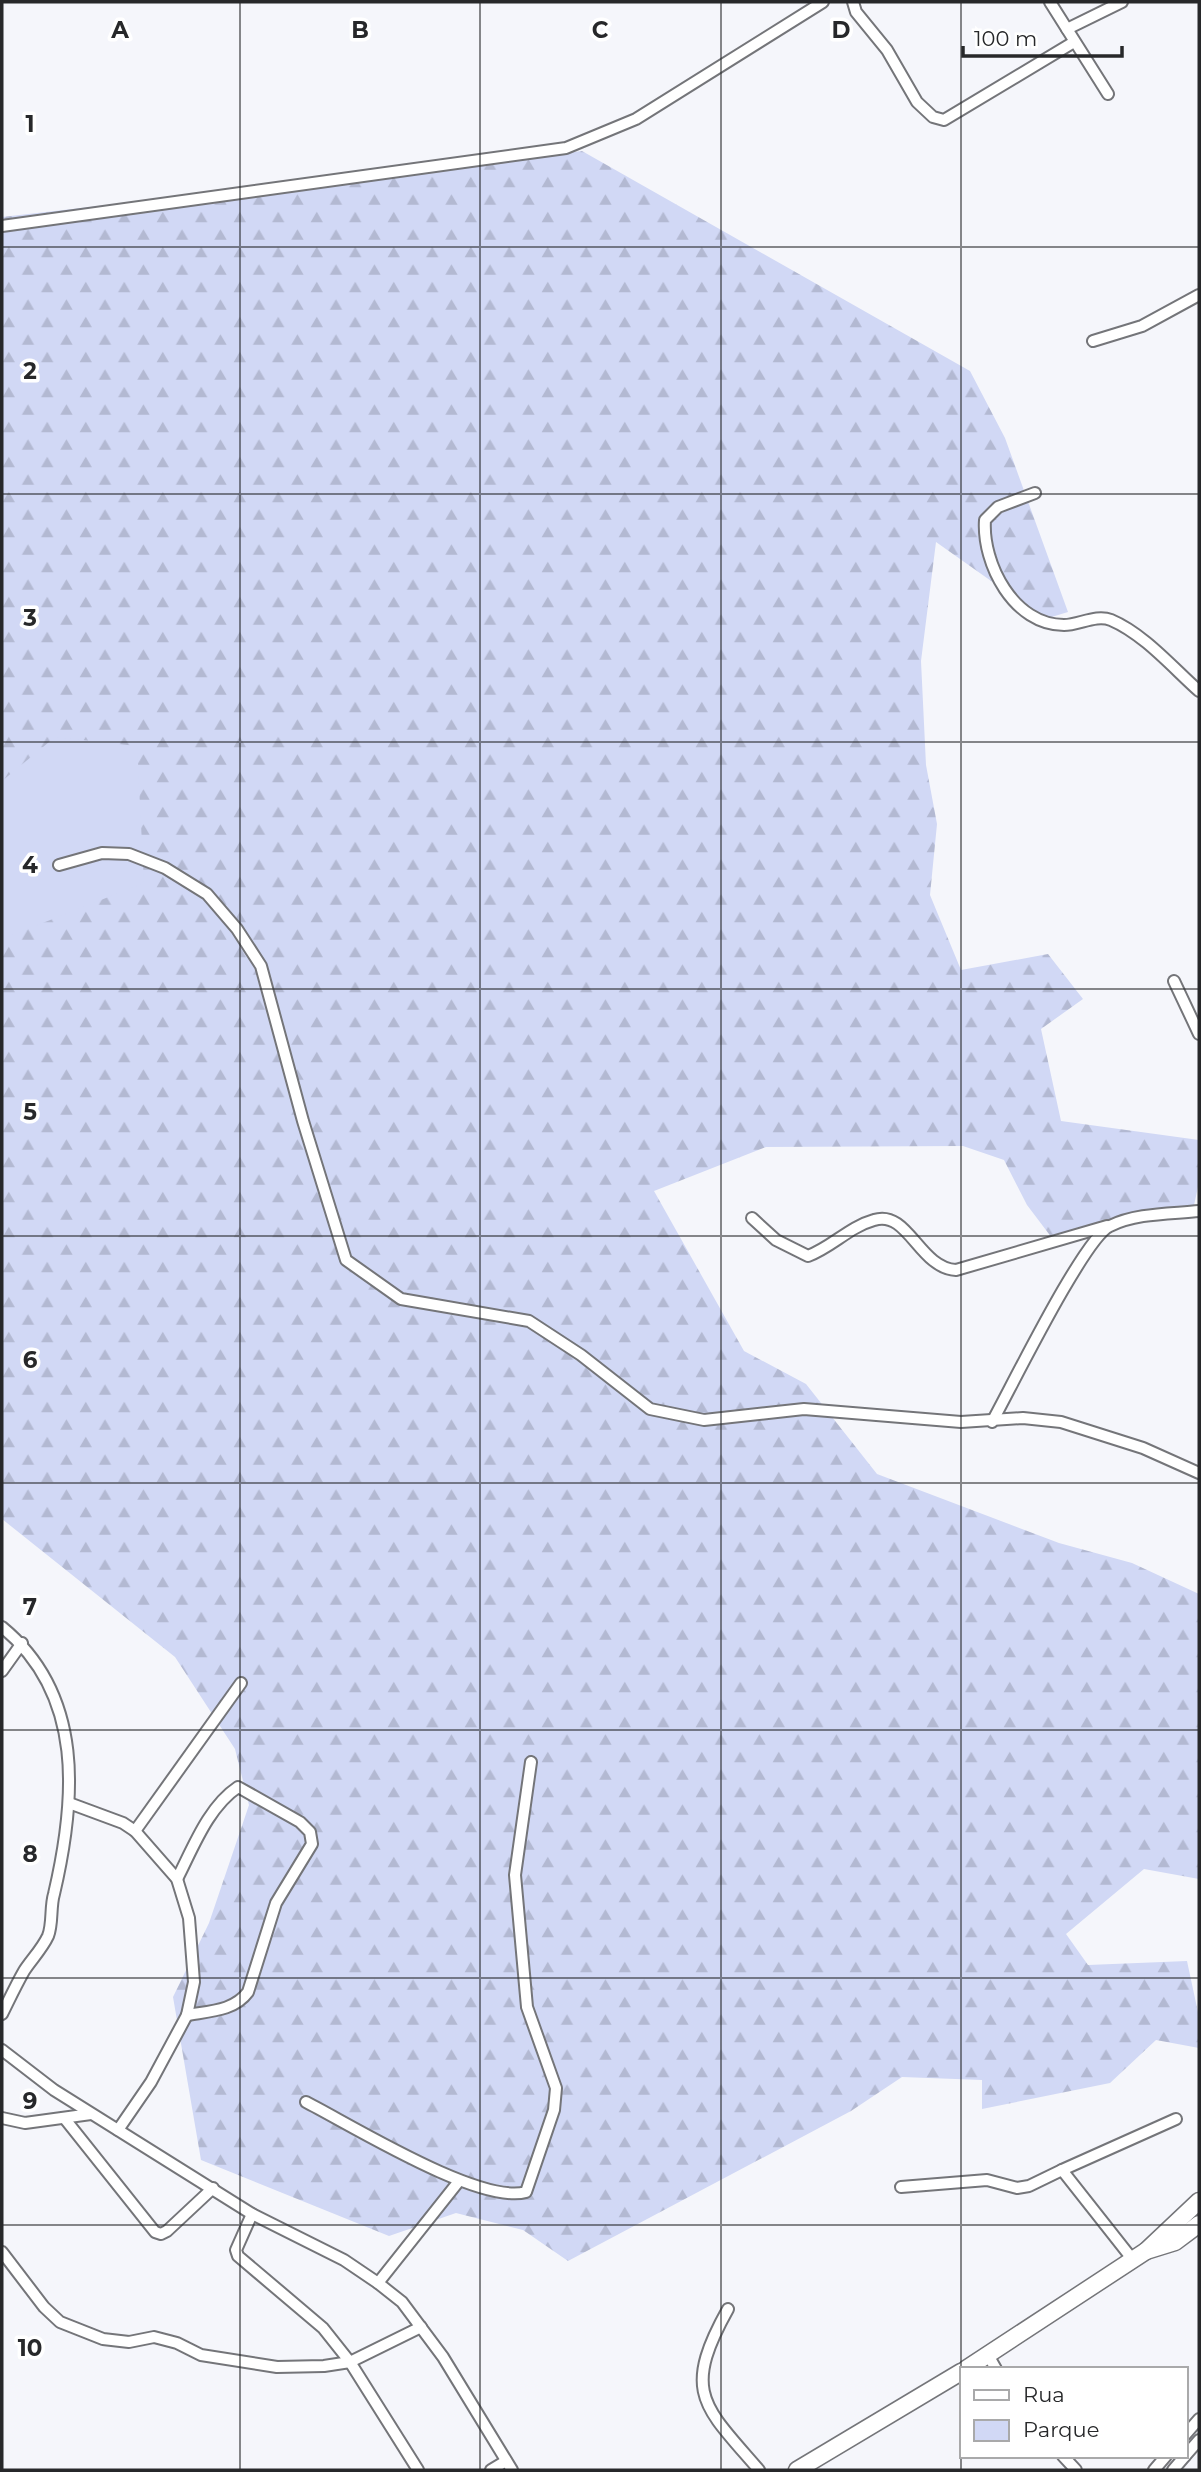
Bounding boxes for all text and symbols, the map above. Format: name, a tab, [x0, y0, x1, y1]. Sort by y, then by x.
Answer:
scale bar	[963, 14, 1122, 58]
text: A	[110, 16, 129, 44]
text: B	[351, 16, 369, 44]
text: C	[592, 16, 609, 44]
text: D	[832, 16, 851, 44]
text: 100 m	[974, 26, 1037, 51]
text: 1	[25, 110, 35, 138]
text: 2	[23, 357, 37, 385]
text: 3	[22, 604, 37, 632]
text: 4	[22, 851, 38, 879]
text: 5	[23, 1098, 37, 1126]
text: 6	[23, 1346, 38, 1374]
text: 7	[23, 1593, 37, 1621]
text: 8	[22, 1840, 38, 1868]
text: 9	[23, 2087, 37, 2115]
text: 10	[18, 2334, 42, 2362]
legend	[960, 2367, 1187, 2458]
text: Rua	[1023, 2382, 1065, 2407]
text: Parque	[1023, 2417, 1099, 2442]

